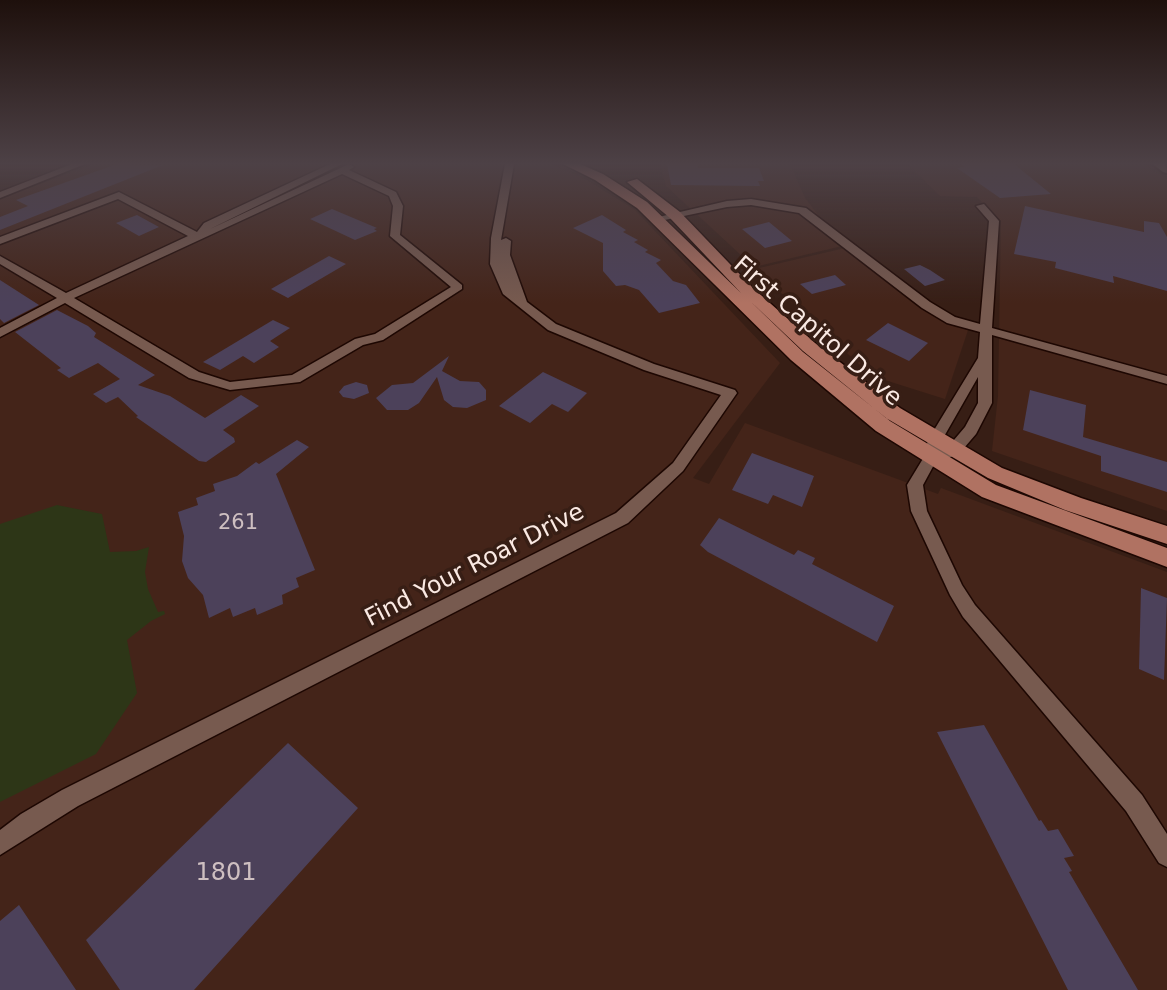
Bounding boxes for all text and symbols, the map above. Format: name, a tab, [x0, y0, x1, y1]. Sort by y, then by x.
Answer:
street label: First Capitol Drive	[727, 251, 907, 413]
street label: Find Your Roar Drive	[361, 498, 589, 634]
house number: 261	[218, 511, 258, 537]
house number: 1801	[195, 860, 257, 888]

